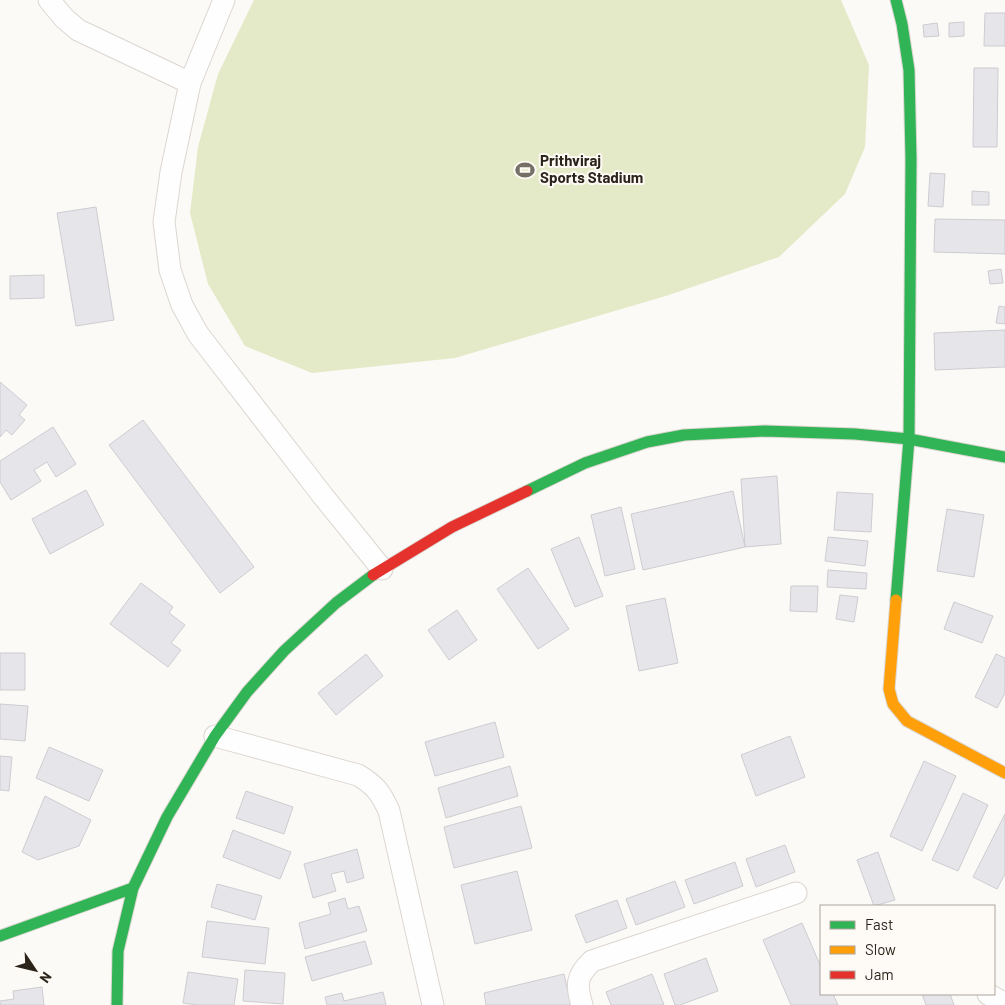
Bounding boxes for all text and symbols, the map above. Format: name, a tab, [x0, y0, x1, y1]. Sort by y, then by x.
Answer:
place label: Prithviraj Sports Stadium	[540, 151, 643, 186]
sports icon: Prithviraj Sports Stadium	[514, 159, 536, 181]
legend	[820, 905, 995, 995]
text: Fast	[865, 915, 893, 933]
text: Slow	[865, 940, 896, 958]
north arrow	[10, 945, 60, 995]
text: Jam	[865, 965, 894, 983]
text: N	[36, 969, 56, 986]

